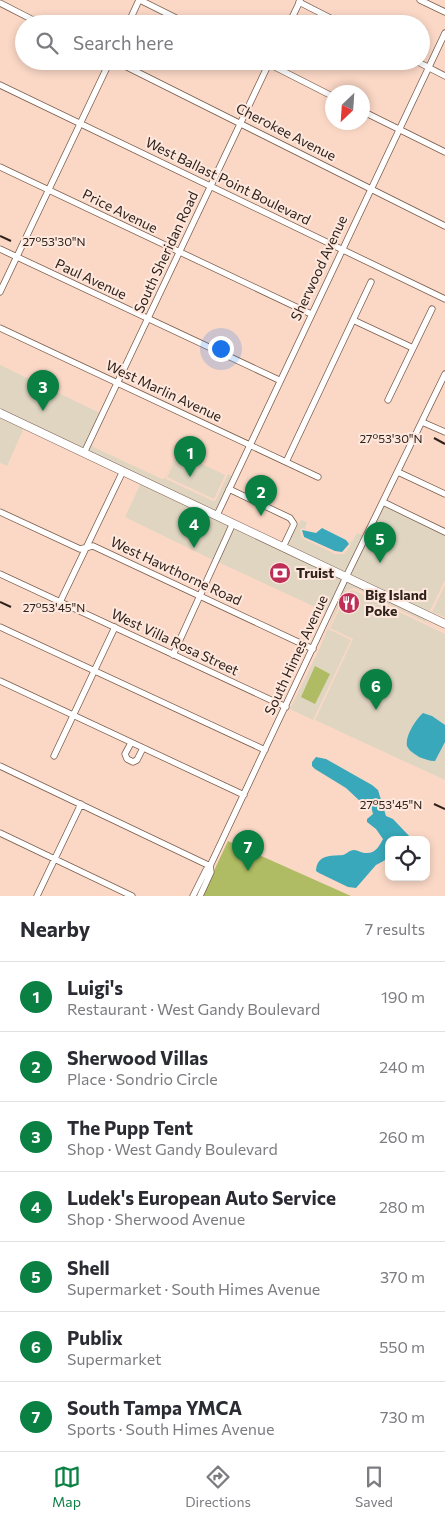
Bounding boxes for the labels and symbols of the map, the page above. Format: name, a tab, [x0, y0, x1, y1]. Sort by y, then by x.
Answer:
north arrow	[325, 85, 370, 130]
street label: Cherokee Avenue	[233, 99, 339, 164]
street label: West Ballast Point Boulevard	[143, 133, 314, 228]
street label: Price Avenue	[80, 185, 161, 236]
street label: South Sheridan Road	[130, 188, 201, 315]
street label: Sherwood Avenue	[287, 212, 350, 323]
text: 27°53'30"N	[22, 234, 86, 248]
street label: Paul Avenue	[53, 255, 130, 302]
your location	[208, 336, 234, 362]
street label: West Marlin Avenue	[103, 356, 225, 425]
pin: 3	[27, 370, 59, 411]
text: 27°53'30"N	[359, 431, 423, 445]
pin: 1	[174, 436, 206, 477]
pin: 2	[245, 475, 277, 516]
pin: 4	[178, 507, 210, 548]
pin: 5	[364, 522, 396, 563]
street label: West Hawthorne Road	[108, 533, 245, 608]
bank icon: Truist	[268, 561, 292, 585]
place label: Truist	[296, 564, 334, 581]
place label: Big Island Poke	[365, 586, 427, 619]
restaurant icon: Big Island Poke	[337, 591, 361, 615]
street label: South Himes Avenue	[260, 592, 331, 717]
text: 27°53'45"N	[23, 600, 85, 614]
street label: West Villa Rosa Street	[109, 605, 242, 679]
pin: 6	[360, 669, 392, 710]
text: 27°53'45"N	[360, 797, 422, 811]
pin: 7	[232, 830, 264, 871]

